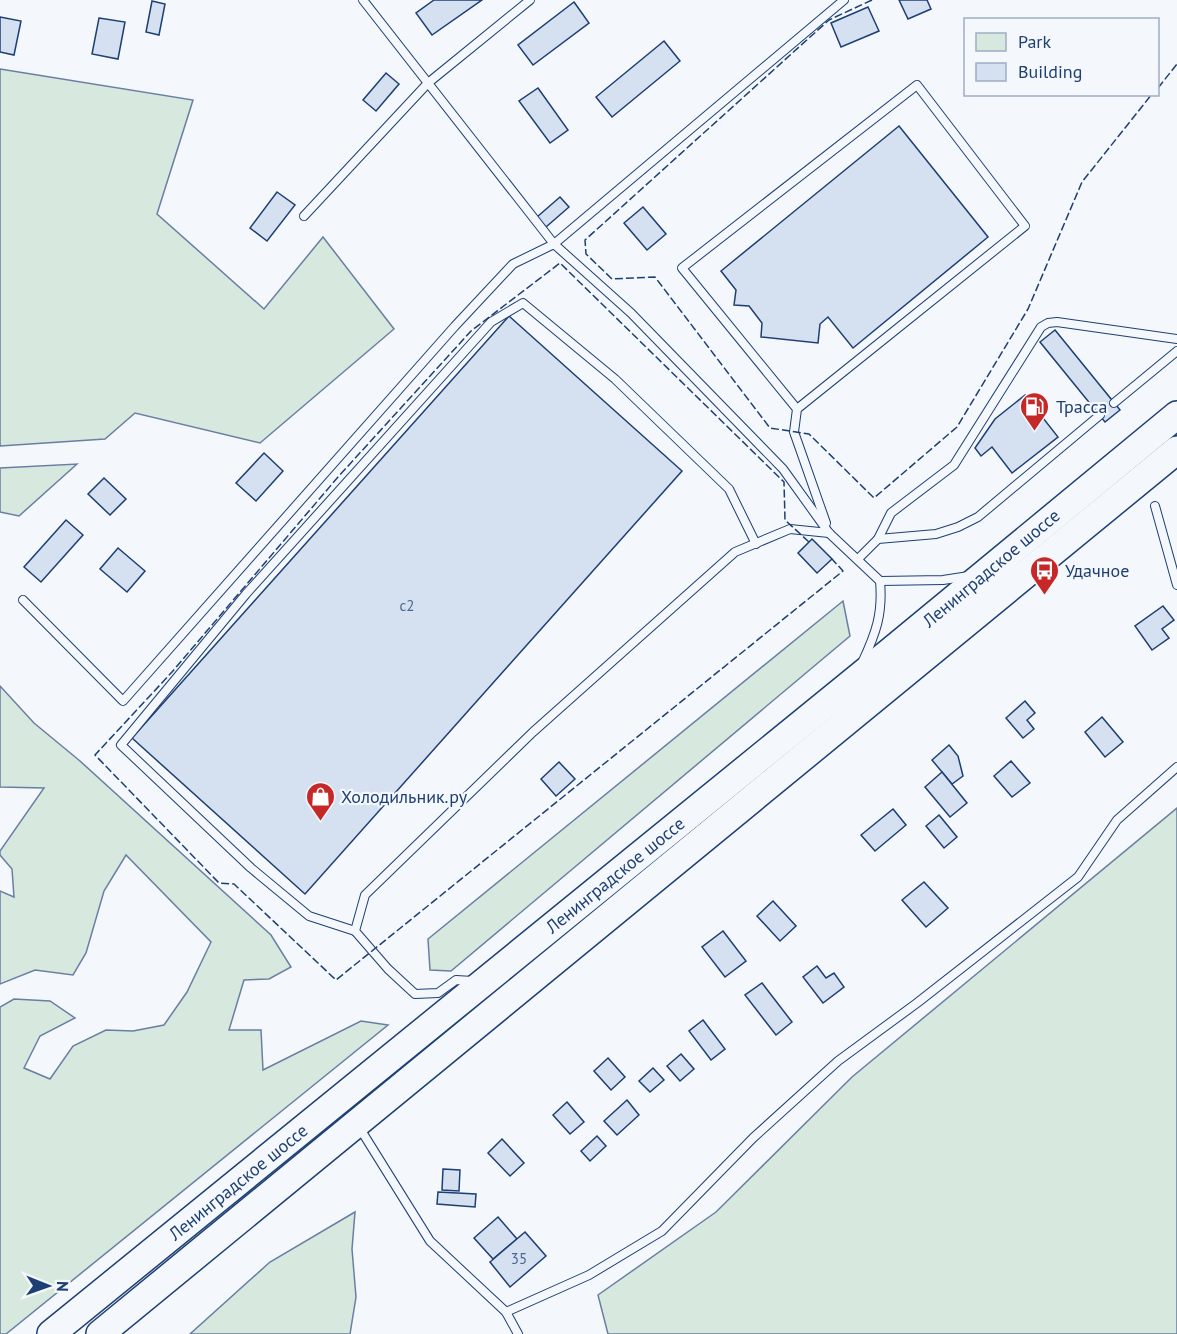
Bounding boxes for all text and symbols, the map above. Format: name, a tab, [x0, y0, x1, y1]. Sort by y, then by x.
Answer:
legend	[964, 18, 1159, 96]
text: Park	[1018, 30, 1051, 53]
text: Building	[1018, 60, 1082, 83]
fuel station icon: Трасса	[1019, 390, 1051, 432]
place label: Трасса	[1056, 395, 1107, 418]
street label: Ленинградское шоссе	[917, 504, 1064, 633]
bus stop icon: Удачное	[1028, 554, 1060, 596]
place label: Удачное	[1065, 559, 1129, 582]
house number: с2	[400, 596, 414, 615]
shop icon: Холодильник.ру	[304, 780, 336, 822]
place label: Холодильник.ру	[341, 785, 468, 808]
street label: Ленинградское шоссе	[540, 812, 689, 939]
street label: Ленинградское шоссе	[163, 1119, 312, 1246]
house number: 35	[511, 1249, 527, 1268]
north arrow	[18, 1256, 78, 1316]
text: N	[53, 1281, 73, 1292]

